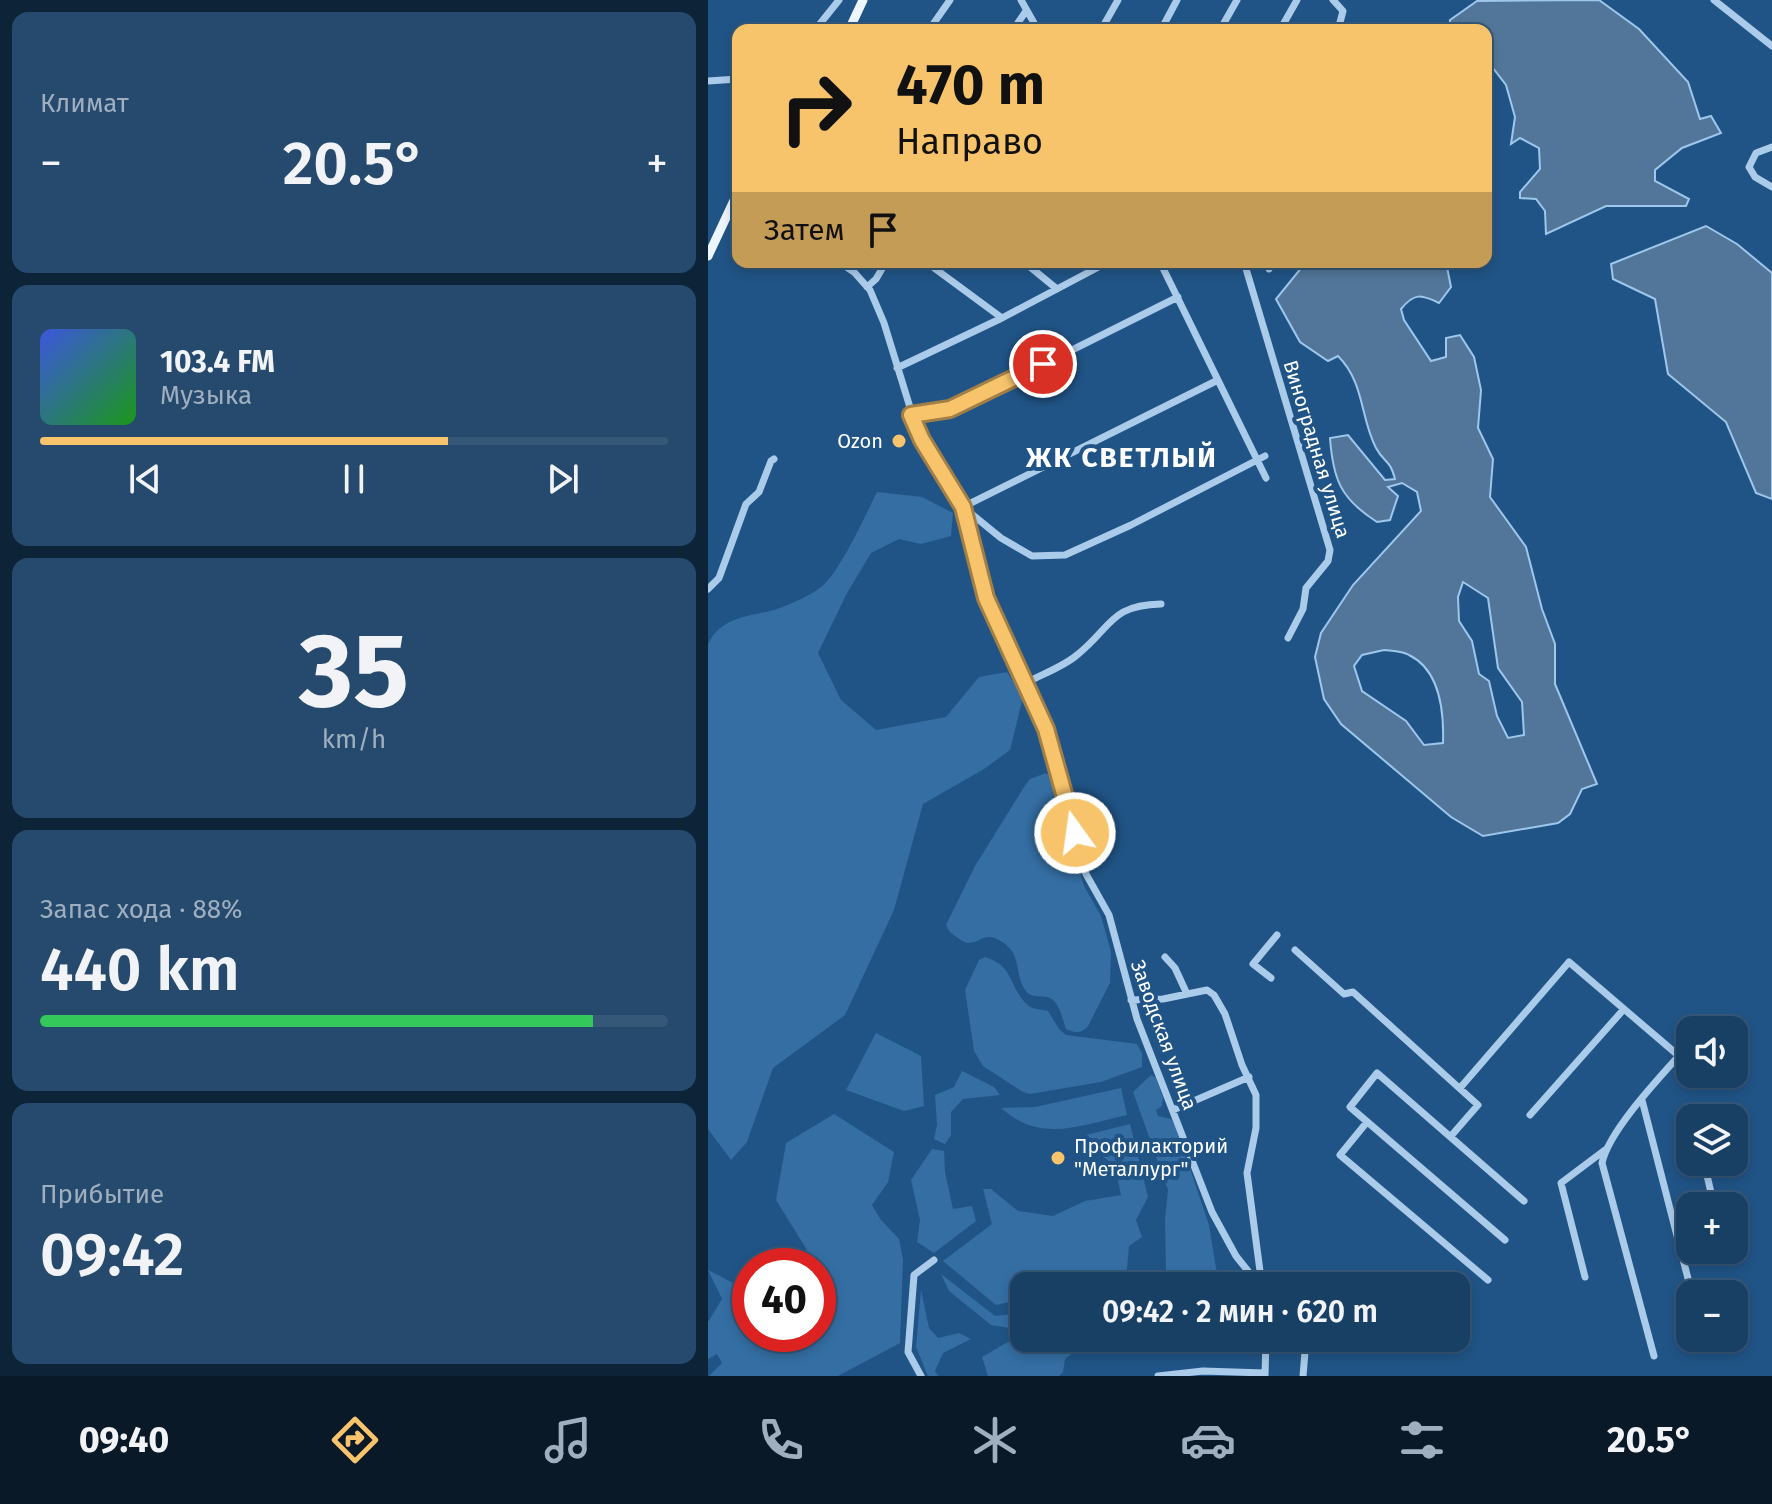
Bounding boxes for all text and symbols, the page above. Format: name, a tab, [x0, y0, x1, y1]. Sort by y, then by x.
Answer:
text: 470 m	[896, 52, 1045, 119]
icon: right	[764, 56, 868, 160]
text: Климат	[40, 88, 129, 119]
text: Направо	[896, 120, 1043, 164]
text: 20.5°	[283, 128, 425, 200]
text: −	[40, 137, 62, 190]
text: +	[646, 137, 668, 190]
icon: arrive	[861, 208, 905, 252]
text: Затем	[764, 212, 845, 248]
pin	[1009, 330, 1077, 398]
icon: arrive	[1021, 342, 1065, 386]
text: 103.4 FM	[160, 344, 275, 380]
street label: Виноградная улица	[1279, 357, 1355, 541]
text: Музыка	[160, 380, 252, 411]
place label: Ozon	[837, 429, 883, 453]
marker: Ozon	[890, 432, 908, 450]
district label: ЖК СВЕТЛЫЙ	[1025, 441, 1218, 474]
icon: previous	[123, 457, 167, 501]
icon: pause	[332, 457, 376, 501]
icon: next	[541, 457, 585, 501]
text: 35	[299, 609, 409, 734]
text: km/h	[322, 724, 386, 755]
position arrow	[1033, 791, 1117, 875]
text: Запас хода · 88%	[40, 894, 243, 925]
text: 440 km	[40, 934, 240, 1006]
street label: Заводская улица	[1126, 957, 1202, 1113]
map controls	[1676, 1016, 1748, 1352]
button: sound	[1676, 1016, 1748, 1088]
button: layers	[1676, 1104, 1748, 1176]
place label: Профилакторий "Металлург"	[1074, 1134, 1228, 1181]
marker: Профилакторий "Металлург"	[1049, 1149, 1067, 1167]
text: Прибытие	[40, 1179, 164, 1210]
button: +	[1676, 1192, 1748, 1264]
text: 09:42	[40, 1219, 184, 1291]
speed limit sign: 40	[732, 1248, 836, 1352]
button: −	[1676, 1280, 1748, 1352]
text: 09:42 · 2 мин · 620 m	[1102, 1294, 1378, 1330]
icon: directions	[327, 1412, 383, 1468]
icon: music	[540, 1412, 596, 1468]
icon: phone	[753, 1412, 809, 1468]
icon: climate	[967, 1412, 1023, 1468]
icon: car	[1180, 1412, 1236, 1468]
icon: filters	[1394, 1412, 1450, 1468]
text: 09:40	[79, 1418, 169, 1462]
text: 20.5°	[1607, 1418, 1693, 1462]

